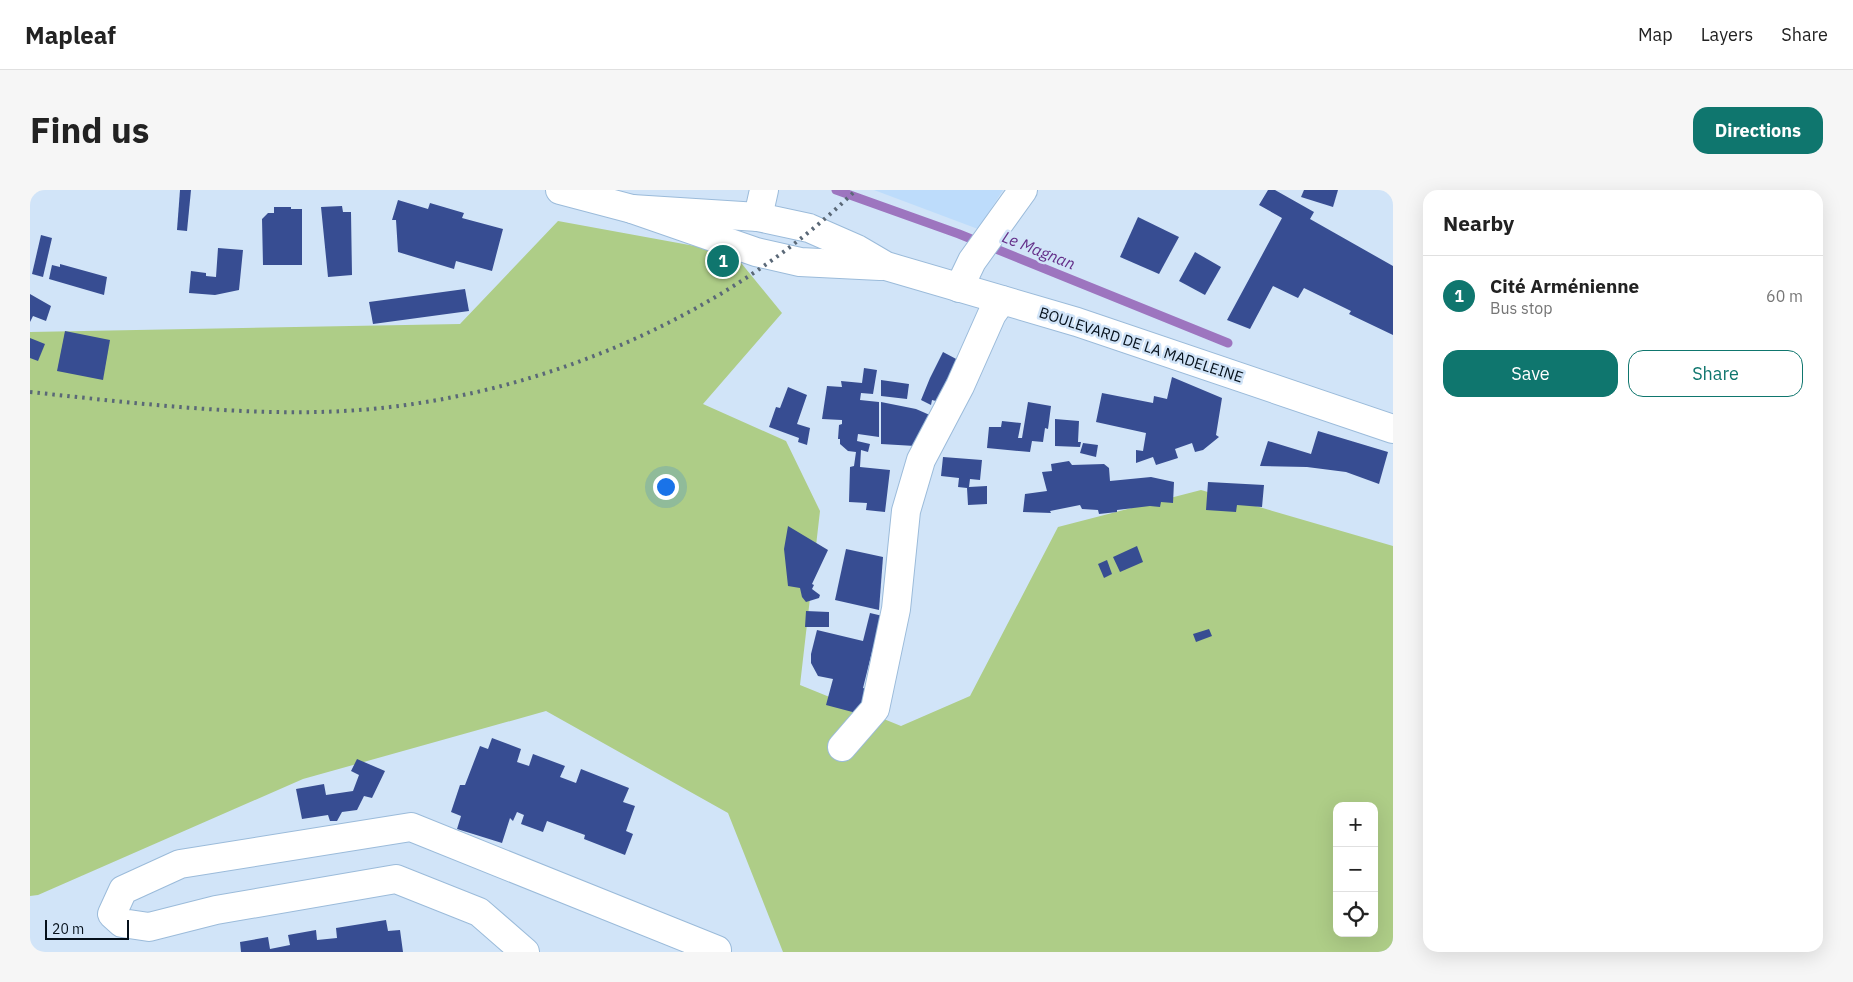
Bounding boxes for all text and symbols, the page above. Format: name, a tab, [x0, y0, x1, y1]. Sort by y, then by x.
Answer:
text: Mapleaf	[25, 19, 116, 51]
text: Map	[1638, 23, 1673, 46]
text: Layers	[1701, 23, 1753, 46]
text: Share	[1781, 23, 1828, 46]
text: Find us	[30, 107, 149, 153]
button: Directions	[1693, 107, 1823, 154]
text: Nearby	[1443, 209, 1514, 237]
water label: Le Magnan	[1000, 226, 1078, 274]
pin: 1	[707, 242, 739, 280]
text: Cité Arménienne	[1490, 274, 1639, 298]
text: 1	[1454, 286, 1464, 306]
text: 60 m	[1766, 286, 1803, 306]
text: Bus stop	[1490, 298, 1553, 318]
street label: BOULEVARD DE LA MADELEINE	[1037, 302, 1246, 387]
button: Save	[1443, 350, 1618, 397]
button: Share	[1628, 350, 1803, 397]
your location	[653, 474, 679, 500]
map controls	[1333, 802, 1378, 937]
button: +	[1333, 802, 1378, 847]
button: −	[1333, 847, 1378, 892]
button: locate	[1333, 892, 1378, 937]
scale bar	[45, 917, 129, 940]
text: 20 m	[52, 920, 84, 938]

